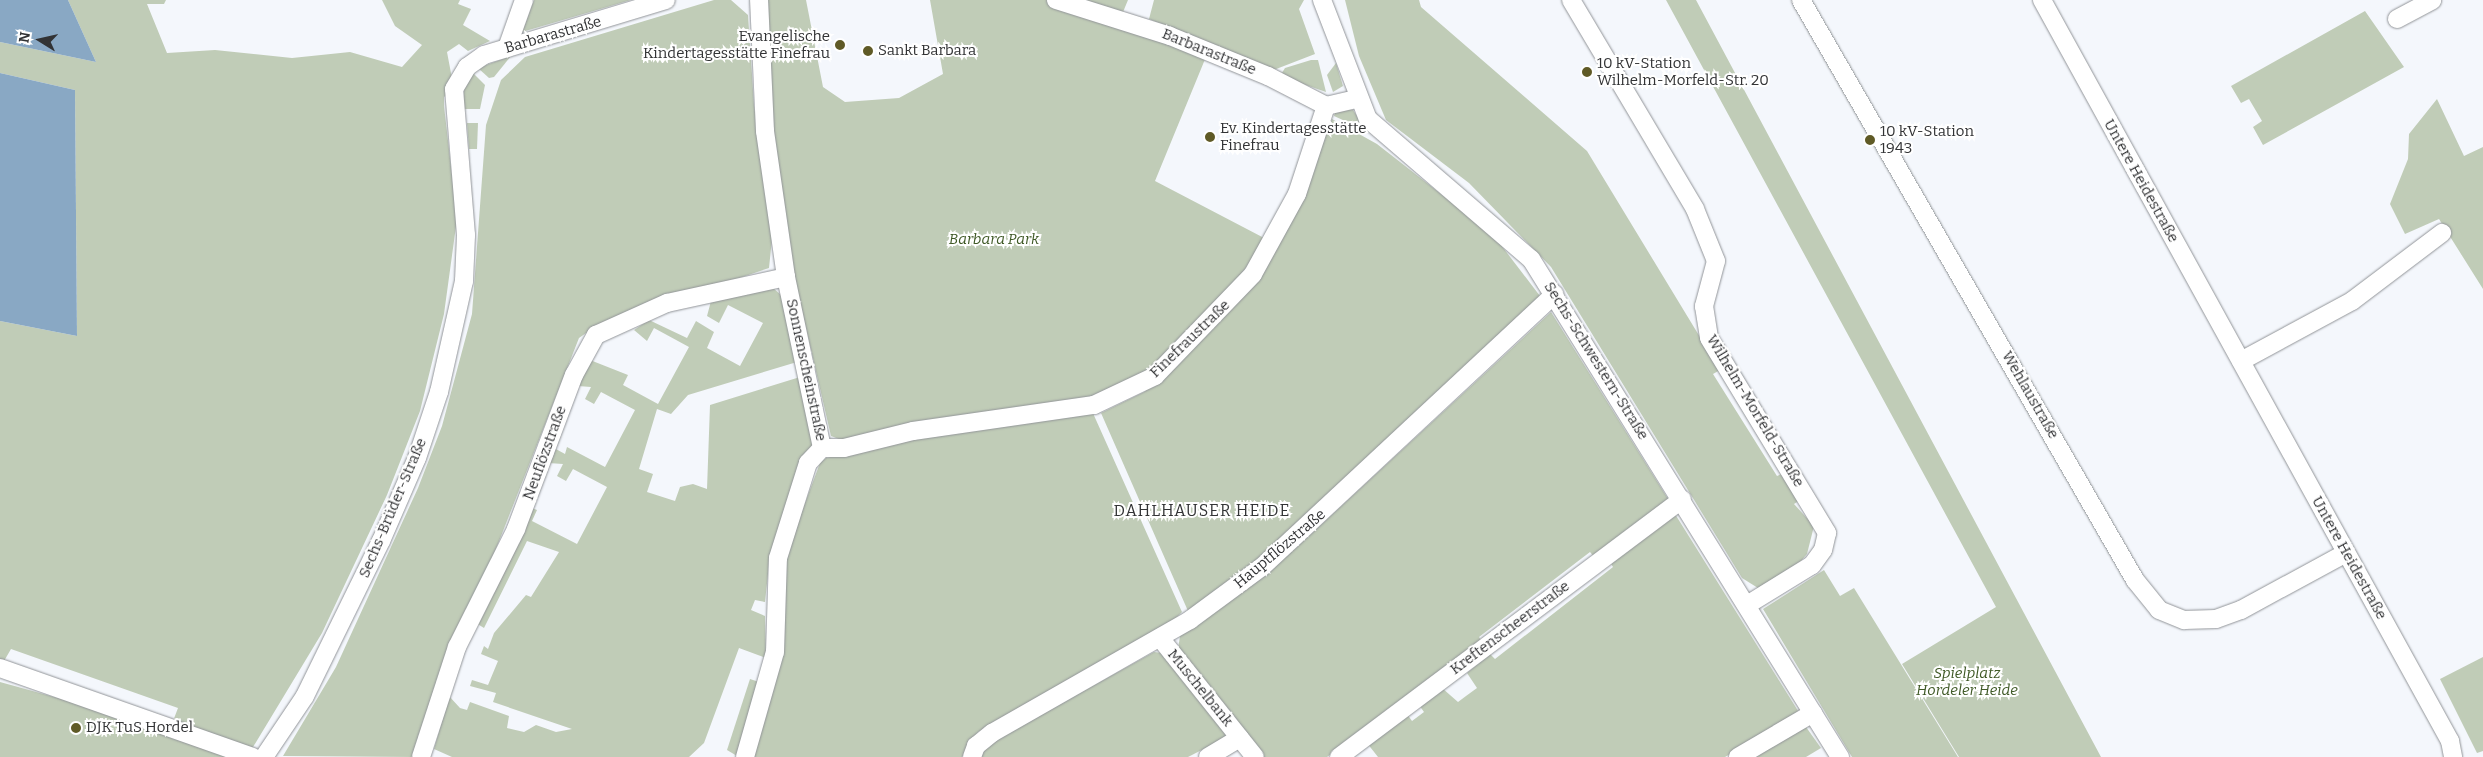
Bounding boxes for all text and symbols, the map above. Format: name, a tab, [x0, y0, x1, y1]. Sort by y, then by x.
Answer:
street label: Barbarastraße	[502, 13, 604, 57]
north arrow	[15, 15, 65, 65]
street label: Barbarastraße	[1159, 25, 1259, 79]
place label: Evangelische Kindertagesstätte Finefrau	[643, 27, 830, 62]
text: N	[15, 31, 34, 44]
marker: Evangelische Kindertagesstätte Finefrau	[834, 39, 846, 51]
place label: Sankt Barbara	[878, 42, 976, 60]
marker: Sankt Barbara	[862, 45, 874, 57]
place label: 10 kV-Station Wilhelm-Morfeld-Str. 20	[1597, 54, 1769, 89]
marker: 10 kV-Station Wilhelm-Morfeld-Str. 20	[1581, 66, 1593, 78]
street label: Untere Heidestraße	[2100, 116, 2182, 246]
place label: Ev. Kindertagesstätte Finefrau	[1220, 119, 1367, 154]
place label: 10 kV-Station 1943	[1880, 122, 1974, 157]
marker: Ev. Kindertagesstätte Finefrau	[1204, 131, 1216, 143]
marker: 10 kV-Station 1943	[1864, 134, 1876, 146]
park label: Barbara Park	[949, 231, 1039, 249]
street label: Sechs-Schwestern-Straße	[1540, 279, 1652, 443]
street label: Finefraustraße	[1146, 296, 1234, 382]
street label: Sonnenscheinstraße	[782, 297, 830, 443]
street label: Wilhelm-Morfeld-Straße	[1702, 332, 1808, 490]
street label: Wehlaustraße	[1998, 348, 2062, 442]
street label: Neuflözstraße	[520, 403, 570, 503]
street label: Sechs-Brüder-Straße	[355, 435, 431, 581]
street label: Untere Heidestraße	[2308, 493, 2390, 623]
district label: DAHLHAUSER HEIDE	[1112, 501, 1292, 521]
street label: Hauptflözstraße	[1231, 506, 1329, 592]
street label: Kreftenscheerstraße	[1447, 577, 1573, 679]
street label: Muschelbank	[1163, 646, 1237, 730]
park label: Spielplatz Hordeler Heide	[1916, 664, 2018, 699]
place label: DJK TuS Hordel	[86, 719, 193, 737]
marker: DJK TuS Hordel	[70, 722, 82, 734]

